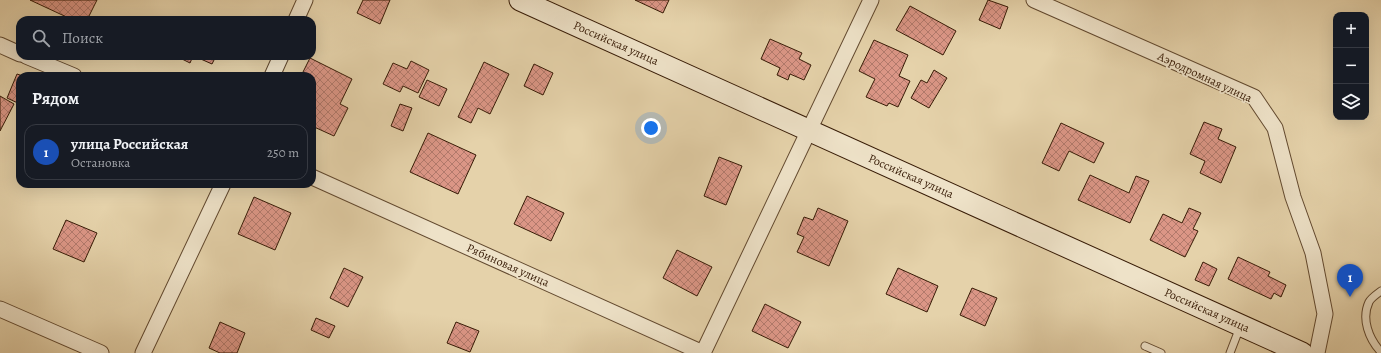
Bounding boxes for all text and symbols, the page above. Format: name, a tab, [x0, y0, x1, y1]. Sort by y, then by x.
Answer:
map controls	[1333, 12, 1369, 120]
button: +	[1333, 12, 1369, 48]
search box	[16, 16, 316, 60]
street label: Российская улица	[571, 17, 662, 69]
icon: search	[30, 27, 52, 49]
text: Поиск	[62, 28, 103, 48]
street label: Аэродромная улица	[1154, 48, 1255, 106]
button: −	[1333, 48, 1369, 84]
button: layers	[1333, 84, 1369, 120]
text: Рядом	[32, 87, 79, 110]
your location	[641, 118, 661, 138]
text: улица Российская	[71, 134, 188, 154]
text: 1	[44, 144, 48, 161]
text: 250 m	[267, 144, 299, 161]
street label: Российская улица	[866, 150, 957, 202]
text: Остановка	[71, 154, 130, 171]
street label: Рябиновая улица	[464, 240, 552, 291]
pin: 1	[1337, 264, 1363, 297]
street label: Российская улица	[1162, 284, 1253, 336]

